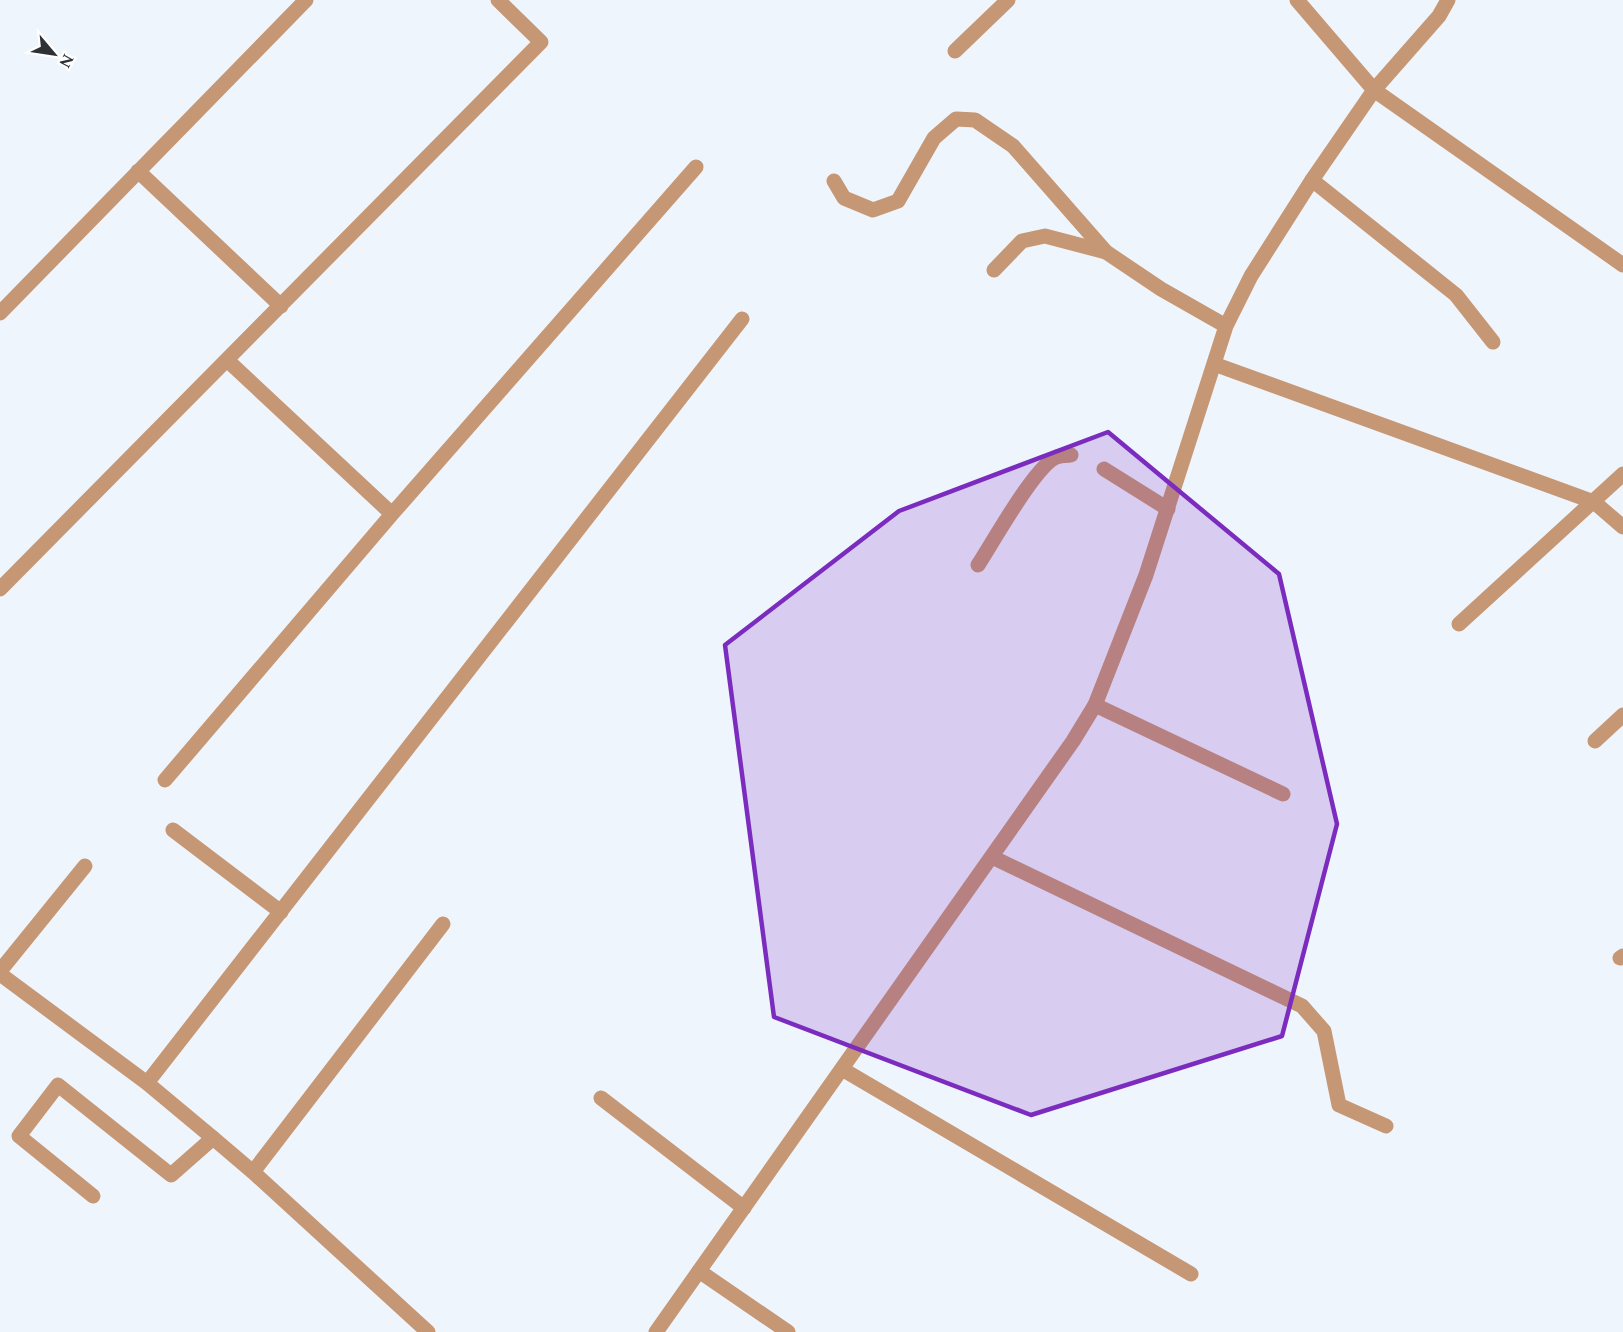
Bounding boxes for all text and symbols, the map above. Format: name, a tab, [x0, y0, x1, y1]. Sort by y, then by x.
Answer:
north arrow	[24, 24, 84, 84]
text: N	[53, 49, 80, 72]

